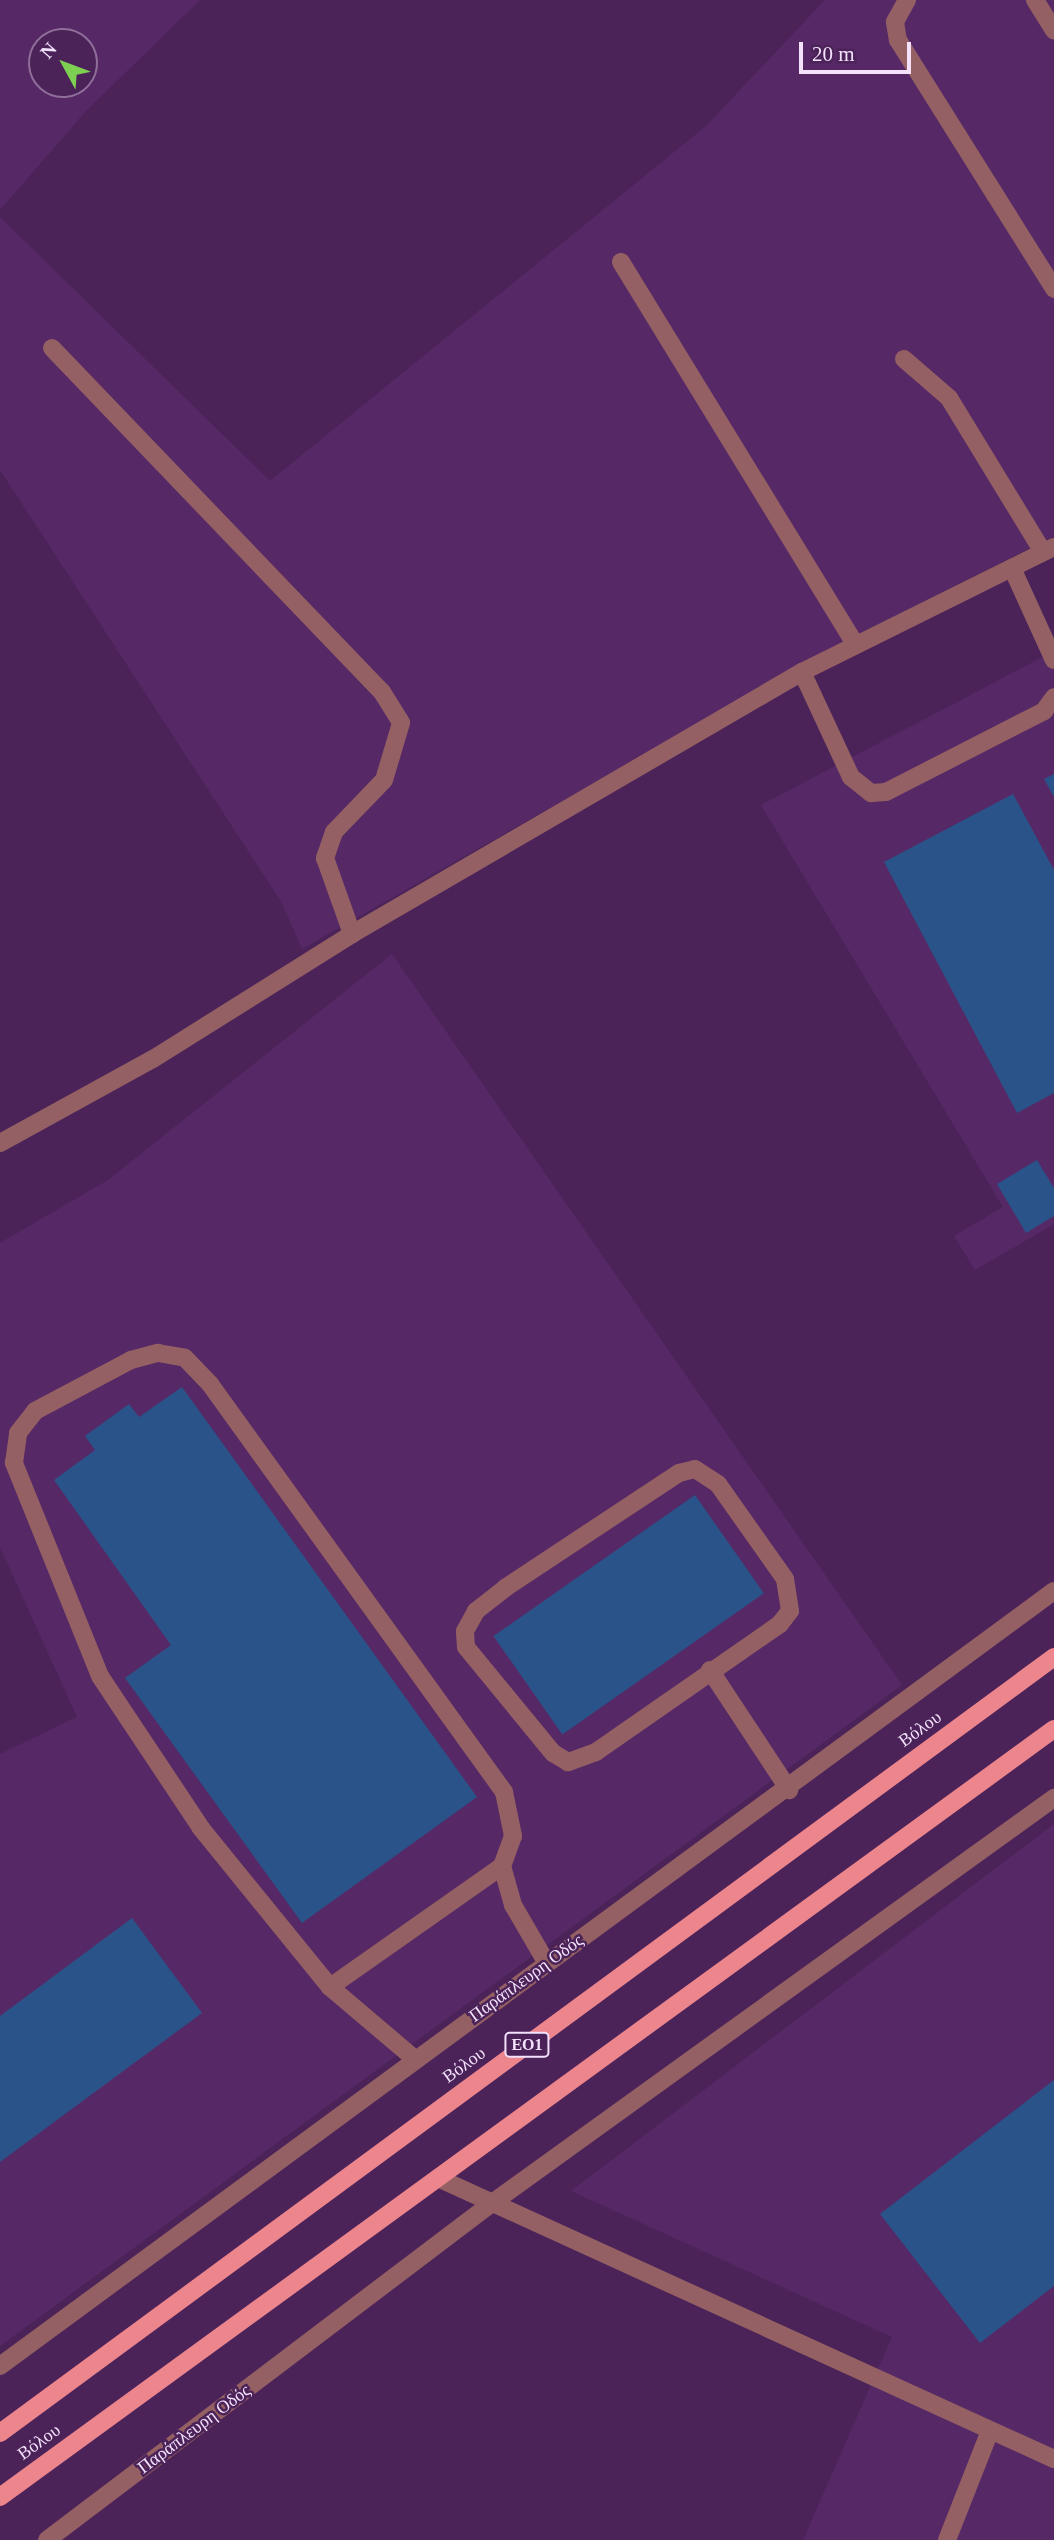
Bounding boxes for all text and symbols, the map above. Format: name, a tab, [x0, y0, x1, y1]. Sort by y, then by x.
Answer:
north arrow	[28, 28, 98, 98]
scale bar	[802, 28, 914, 72]
text: N	[36, 38, 61, 62]
text: 20 m	[812, 42, 855, 66]
street label: Βόλου	[894, 1706, 946, 1752]
street label: Παράπλευρη Οδός	[465, 1929, 587, 2027]
road number: ΕΟ1	[504, 2033, 550, 2058]
street label: Βόλου	[438, 2042, 490, 2088]
street label: Παράπλευρη Οδός	[133, 2380, 255, 2478]
street label: Βόλου	[13, 2419, 65, 2465]

